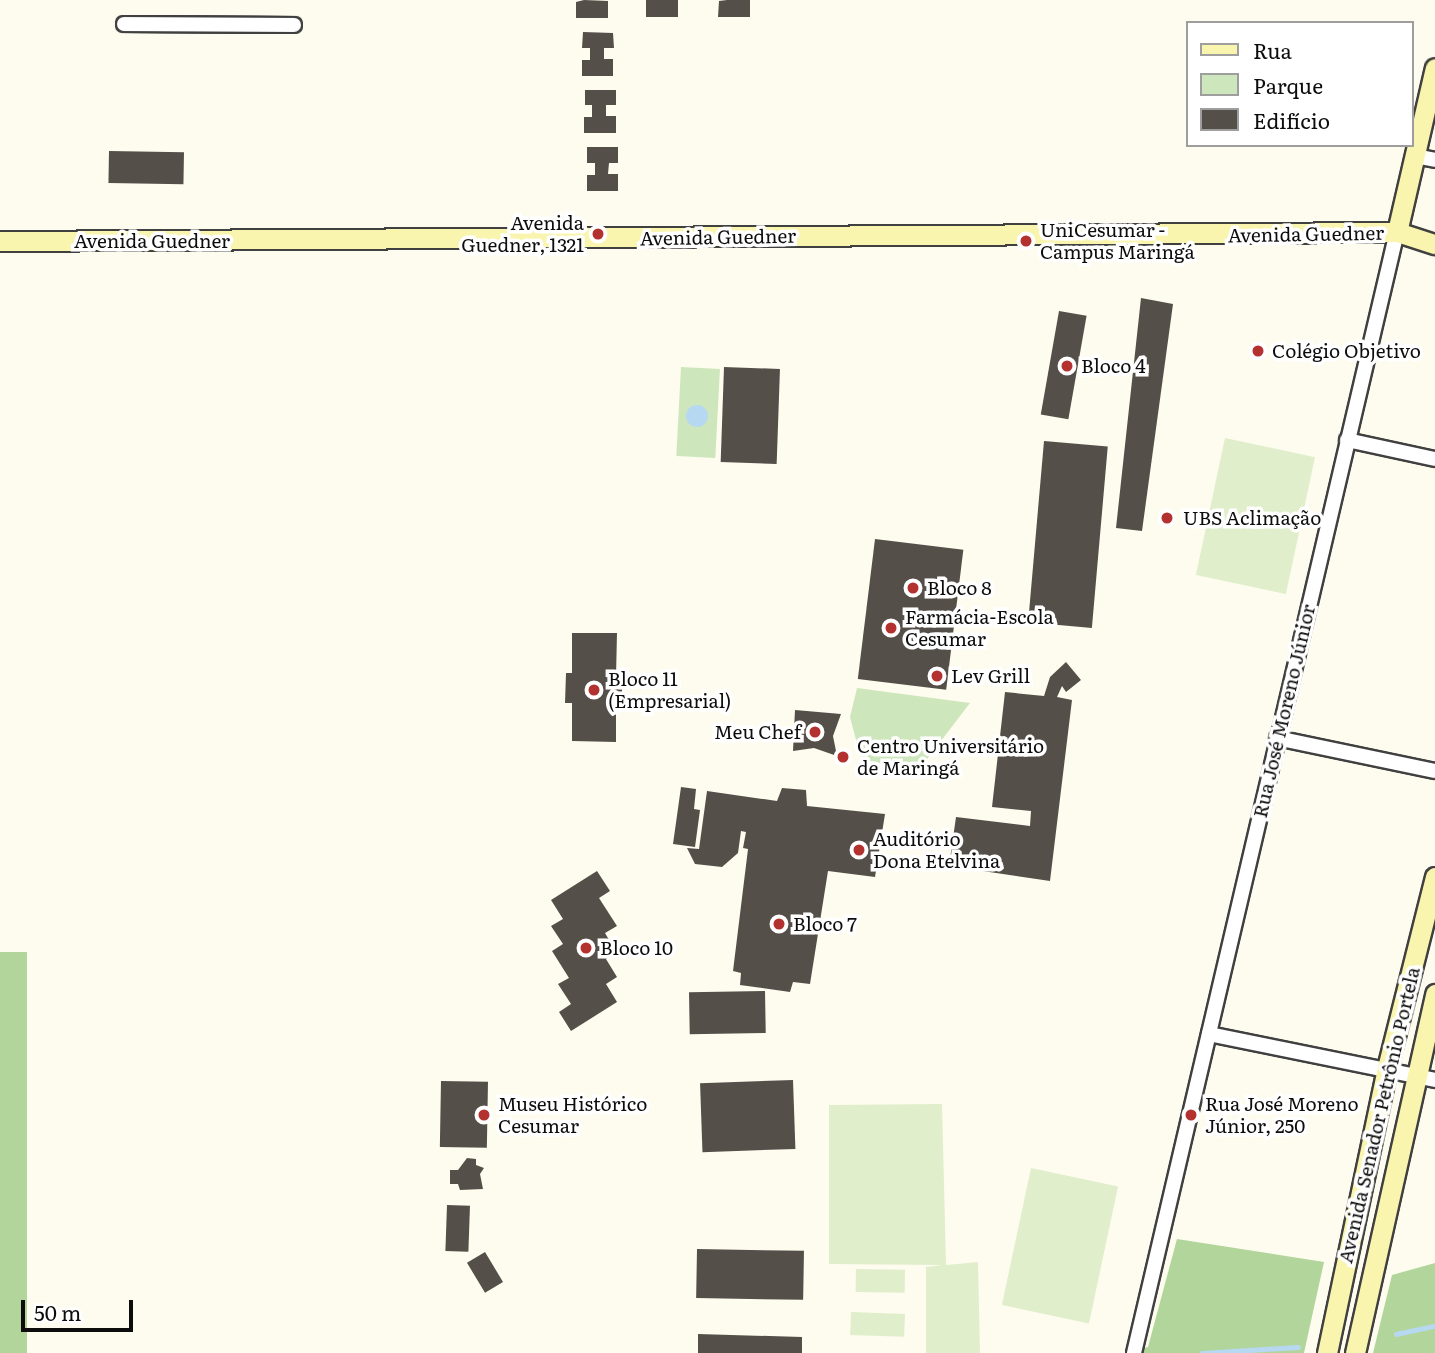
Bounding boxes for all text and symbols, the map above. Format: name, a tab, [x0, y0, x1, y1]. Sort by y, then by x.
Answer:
legend	[1186, 21, 1414, 147]
text: Rua	[1253, 34, 1292, 65]
text: Parque	[1253, 69, 1323, 100]
text: Edifício	[1253, 104, 1330, 135]
place label: Avenida Guedner, 1321	[461, 212, 584, 256]
place label: UniCesumar - Campus Maringá	[1040, 219, 1195, 263]
street label: Avenida Guedner	[1228, 221, 1384, 247]
street label: Avenida Guedner	[640, 224, 796, 250]
marker: Avenida Guedner, 1321	[590, 226, 606, 242]
street label: Avenida Guedner	[74, 230, 230, 252]
marker: UniCesumar - Campus Maringá	[1018, 233, 1034, 249]
place label: Colégio Objetivo	[1272, 340, 1421, 362]
marker: Colégio Objetivo	[1250, 343, 1266, 359]
place label: Bloco 4	[1081, 355, 1146, 377]
marker: Bloco 4	[1059, 358, 1075, 374]
place label: UBS Aclimação	[1183, 507, 1321, 529]
marker: UBS Aclimação	[1157, 508, 1177, 528]
place label: Bloco 8	[927, 577, 992, 599]
marker: Bloco 8	[905, 580, 921, 596]
street label: Rua José Moreno Júnior	[1248, 602, 1320, 820]
place label: Farmácia-Escola Cesumar	[905, 606, 1054, 650]
marker: Farmácia-Escola Cesumar	[883, 620, 899, 636]
place label: Lev Grill	[951, 665, 1030, 687]
place label: Bloco 11 (Empresarial)	[608, 668, 731, 712]
marker: Lev Grill	[929, 668, 945, 684]
marker: Bloco 11 (Empresarial)	[586, 682, 602, 698]
place label: Meu Chef	[714, 721, 801, 743]
marker: Meu Chef	[807, 724, 823, 740]
place label: Centro Universitário de Maringá	[857, 735, 1044, 779]
marker: Centro Universitário de Maringá	[835, 749, 851, 765]
place label: Auditório Dona Etelvina	[873, 828, 1000, 872]
marker: Auditório Dona Etelvina	[851, 842, 867, 858]
place label: Bloco 7	[793, 913, 857, 935]
marker: Bloco 7	[771, 916, 787, 932]
place label: Bloco 10	[600, 937, 673, 959]
marker: Bloco 10	[578, 940, 594, 956]
street label: Avenida Senador Petrônio Portela	[1334, 965, 1424, 1265]
place label: Museu Histórico Cesumar	[498, 1093, 647, 1137]
place label: Rua José Moreno Júnior, 250	[1205, 1093, 1359, 1137]
marker: Museu Histórico Cesumar	[476, 1107, 492, 1123]
marker: Rua José Moreno Júnior, 250	[1183, 1107, 1199, 1123]
scale bar	[24, 1286, 136, 1330]
text: 50 m	[34, 1296, 81, 1327]

